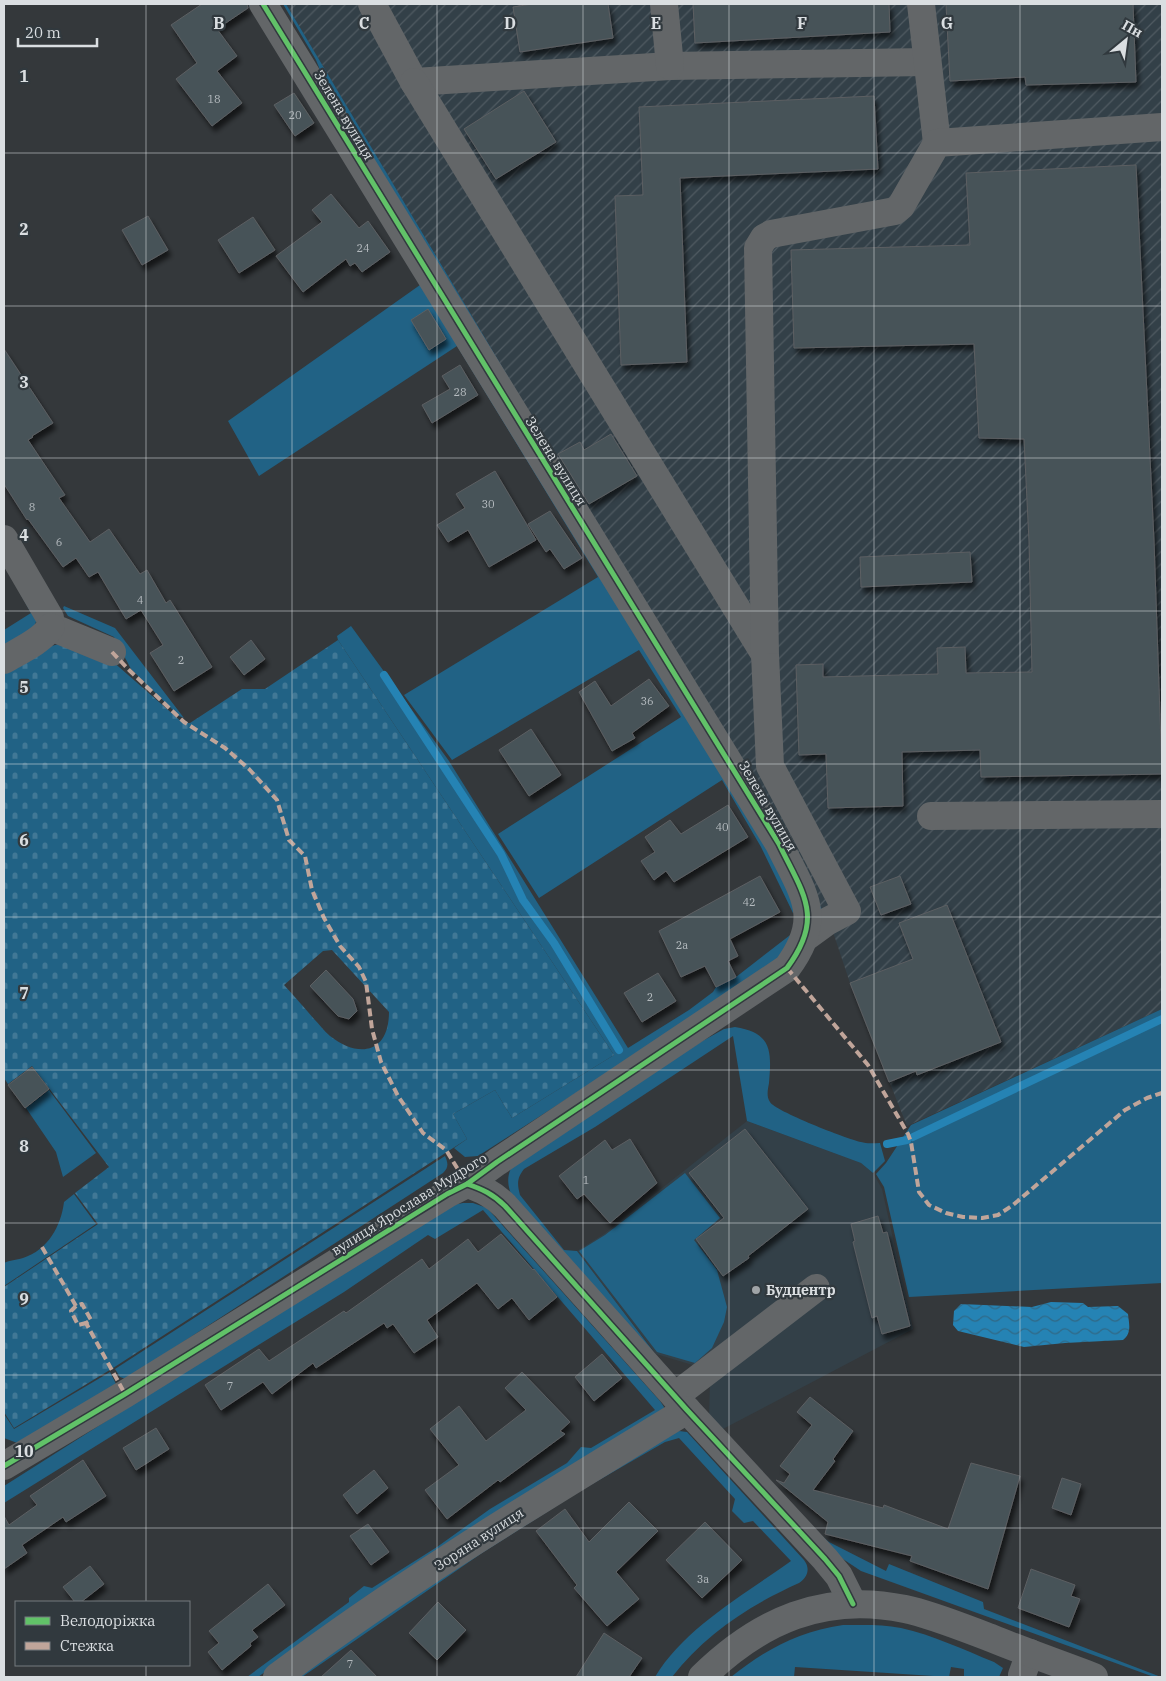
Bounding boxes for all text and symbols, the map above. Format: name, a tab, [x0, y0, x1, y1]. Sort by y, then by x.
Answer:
text: B	[213, 13, 225, 33]
text: C	[359, 13, 369, 33]
text: D	[504, 13, 516, 33]
text: E	[651, 13, 661, 33]
text: F	[797, 13, 807, 33]
text: G	[941, 13, 953, 33]
scale bar	[18, 15, 96, 47]
north arrow	[1101, 15, 1151, 65]
text: Пн	[1119, 16, 1146, 42]
text: 20 m	[25, 23, 61, 42]
text: 1	[19, 66, 29, 86]
street label: Зелена вулиця	[310, 67, 378, 163]
house number: 18	[207, 92, 221, 106]
house number: 20	[288, 108, 302, 122]
text: 2	[19, 219, 29, 239]
house number: 24	[356, 241, 370, 255]
text: 3	[19, 372, 29, 392]
house number: 28	[453, 385, 467, 399]
street label: Зелена вулиця	[521, 413, 591, 509]
house number: 30	[481, 497, 495, 511]
house number: 8	[29, 500, 35, 514]
text: 4	[19, 525, 29, 545]
house number: 6	[56, 535, 62, 549]
house number: 4	[137, 593, 144, 607]
house number: 2	[178, 653, 184, 667]
text: 5	[19, 677, 29, 697]
house number: 36	[640, 694, 654, 708]
street label: Зелена вулиця	[735, 757, 801, 855]
house number: 40	[715, 820, 729, 834]
text: 6	[19, 830, 29, 850]
house number: 42	[742, 895, 756, 909]
house number: 2а	[676, 938, 688, 952]
text: 7	[19, 983, 29, 1003]
house number: 2	[647, 990, 653, 1004]
text: 8	[19, 1136, 29, 1156]
street label: вулиця Ярослава Мудрого	[328, 1149, 490, 1259]
house number: 1	[583, 1173, 589, 1187]
place label: Будцентр	[766, 1281, 836, 1299]
marker: Будцентр	[750, 1284, 762, 1296]
text: 9	[19, 1289, 29, 1309]
house number: 7	[227, 1379, 233, 1393]
text: 10	[14, 1441, 34, 1461]
street label: Зоряна вулиця	[431, 1503, 527, 1575]
house number: 3а	[697, 1572, 709, 1586]
legend	[15, 1601, 190, 1666]
text: Велодоріжка	[60, 1611, 156, 1630]
text: Стежка	[60, 1636, 114, 1655]
house number: 7	[347, 1657, 353, 1671]

